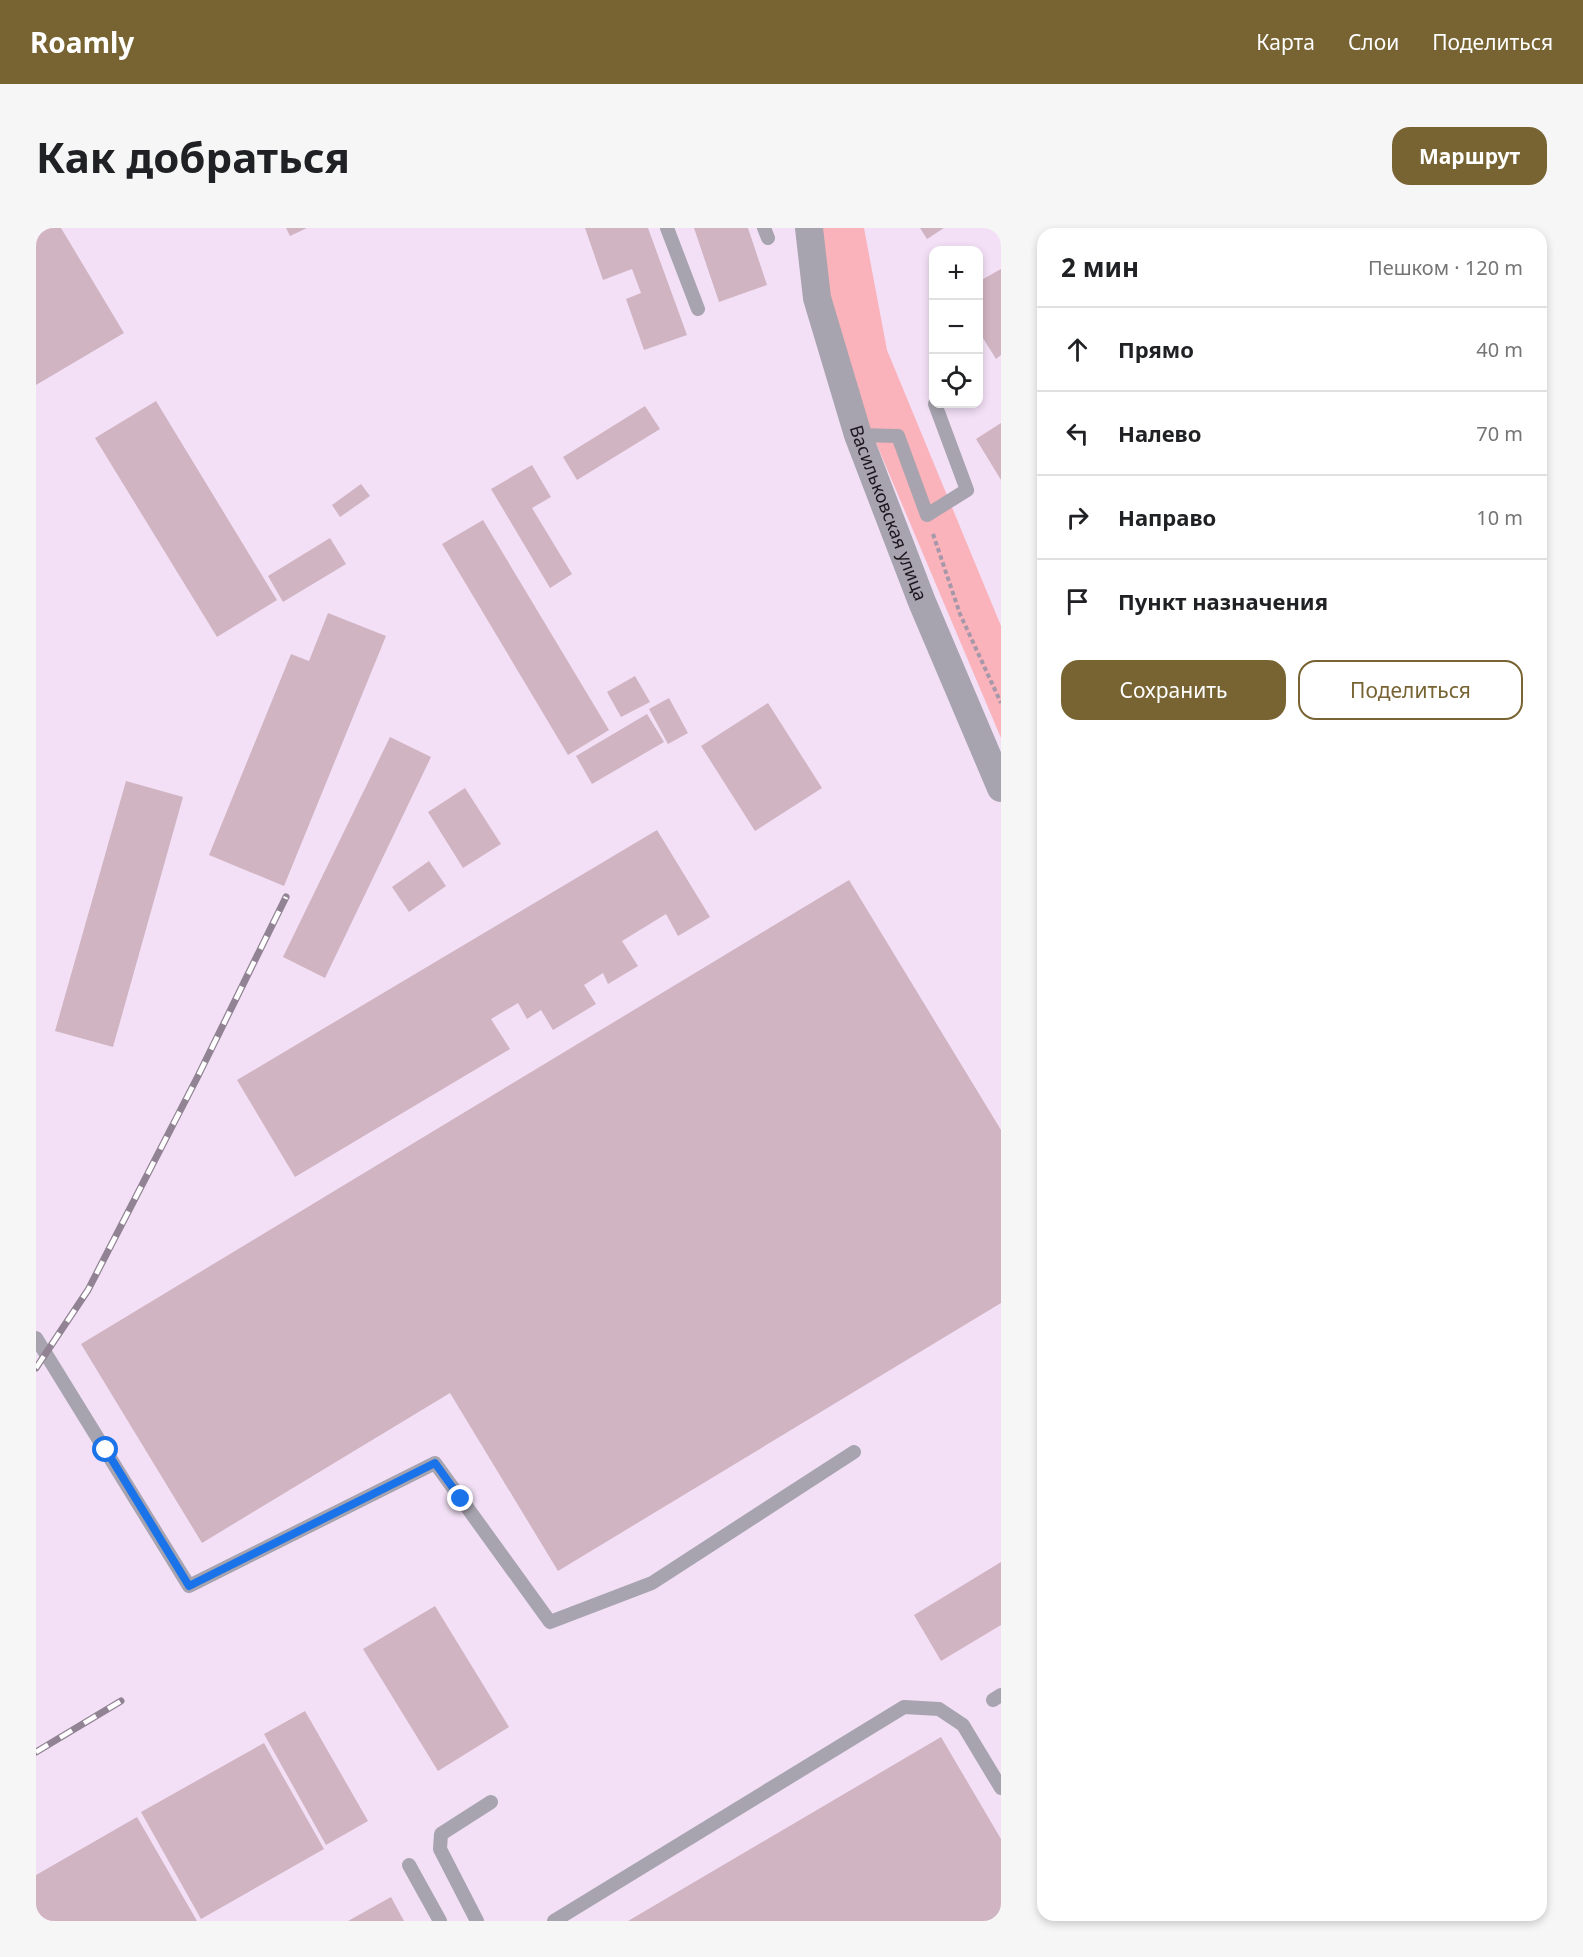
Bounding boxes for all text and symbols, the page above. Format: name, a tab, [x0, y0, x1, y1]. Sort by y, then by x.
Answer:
text: Roamly	[30, 23, 134, 61]
text: Карта	[1256, 28, 1315, 56]
text: Слои	[1348, 28, 1399, 56]
text: Поделиться	[1432, 28, 1553, 56]
button: Маршрут	[1392, 127, 1547, 185]
text: Как добраться	[36, 128, 350, 185]
map controls	[929, 246, 983, 408]
button: +	[929, 246, 983, 300]
text: 2 мин	[1061, 249, 1139, 285]
text: Пешком · 120 m	[1368, 254, 1523, 281]
button: −	[929, 300, 983, 354]
icon: ahead	[1061, 333, 1094, 366]
text: Прямо	[1118, 334, 1194, 364]
text: 40 m	[1476, 336, 1523, 363]
button: locate	[929, 354, 983, 408]
icon: left	[1061, 417, 1094, 450]
text: Налево	[1118, 418, 1201, 448]
text: 70 m	[1476, 420, 1523, 447]
street label: Васильковская улица	[845, 422, 933, 604]
icon: right	[1061, 501, 1094, 534]
text: Направо	[1118, 502, 1216, 532]
text: 10 m	[1476, 504, 1523, 531]
icon: arrive	[1061, 585, 1094, 618]
text: Пункт назначения	[1118, 586, 1328, 616]
button: Сохранить	[1061, 660, 1286, 720]
button: Поделиться	[1298, 660, 1523, 720]
route start	[92, 1436, 118, 1462]
route end	[447, 1485, 473, 1511]

